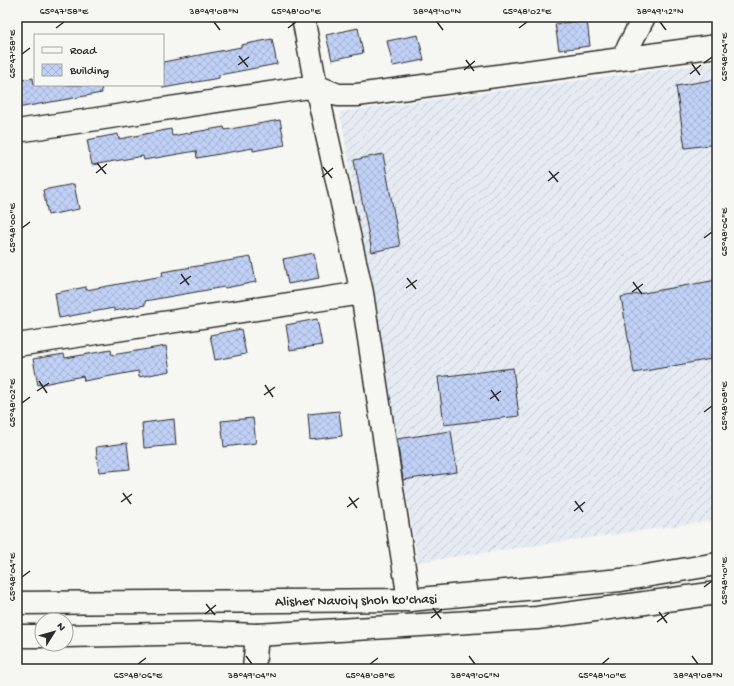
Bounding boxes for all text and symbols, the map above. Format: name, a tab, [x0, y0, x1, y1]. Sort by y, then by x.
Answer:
text: 65°47'58"E	[40, 6, 89, 18]
text: 38°49'08"N	[188, 6, 239, 18]
text: 65°48'00"E	[271, 6, 321, 18]
text: 38°49'10"N	[412, 6, 461, 18]
text: 65°48'02"E	[503, 6, 552, 18]
text: 38°49'12"N	[635, 6, 684, 18]
text: 65°47'58"E	[7, 29, 19, 78]
text: 65°48'04"E	[719, 32, 731, 81]
legend	[34, 34, 164, 86]
text: Road	[70, 45, 97, 59]
text: Building	[69, 65, 109, 79]
text: 65°48'00"E	[7, 203, 19, 253]
text: 65°48'06"E	[719, 207, 731, 256]
text: 65°48'02"E	[7, 378, 19, 427]
text: 65°48'08"E	[719, 381, 731, 431]
text: 65°48'04"E	[7, 552, 19, 601]
text: 65°48'10"E	[719, 556, 731, 605]
street label: Alisher Navoiy shoh ko'chasi	[275, 592, 437, 611]
north arrow	[34, 612, 74, 652]
text: N	[53, 621, 67, 634]
text: 65°48'06"E	[114, 670, 163, 682]
text: 38°49'04"N	[227, 670, 277, 682]
text: 65°48'08"E	[345, 670, 395, 682]
text: 38°49'06"N	[450, 670, 500, 682]
text: 65°48'10"E	[578, 670, 627, 682]
text: 38°49'08"N	[672, 670, 723, 682]

